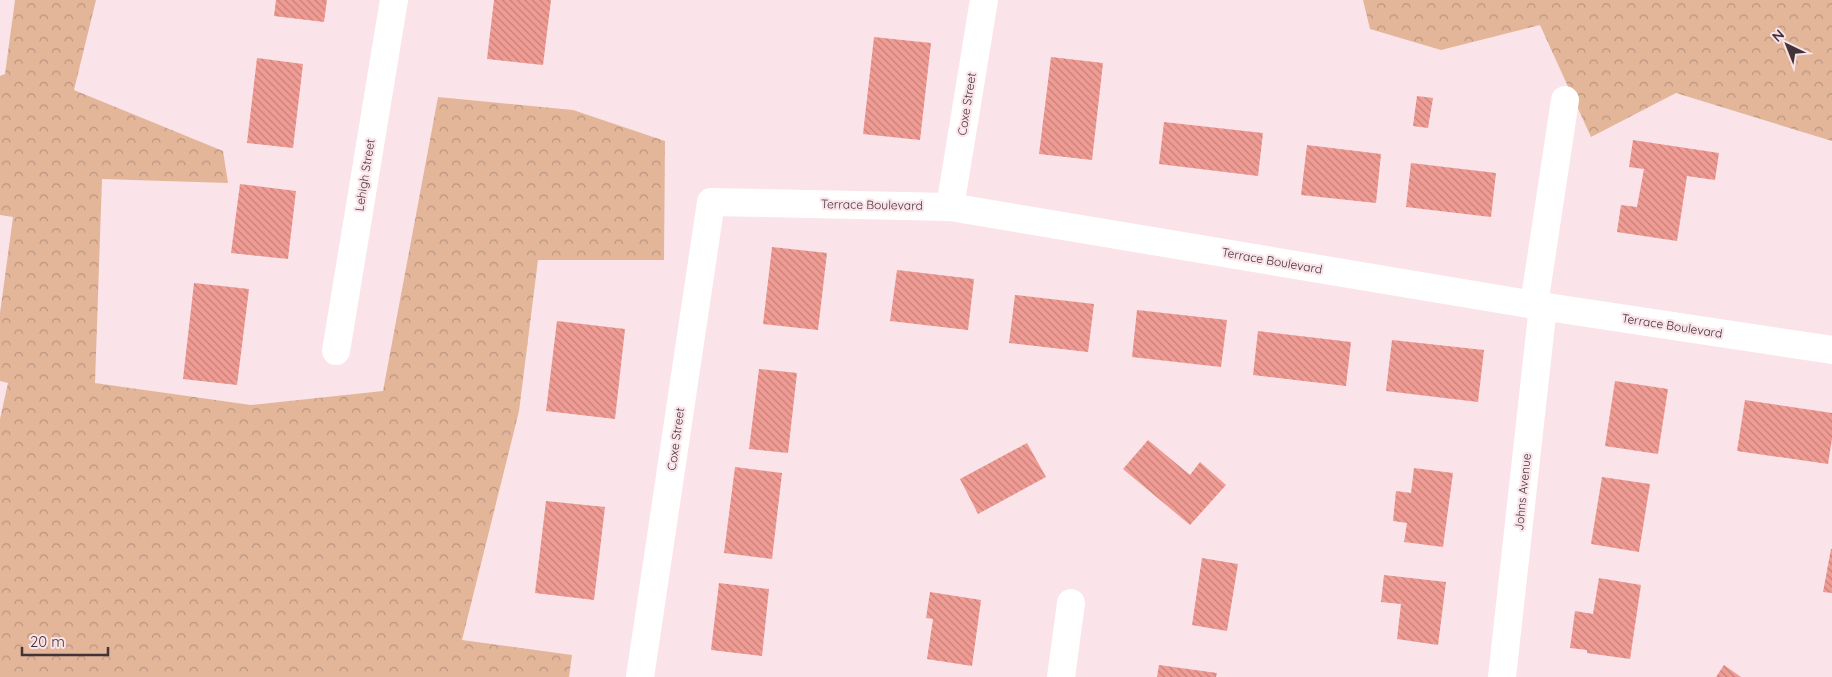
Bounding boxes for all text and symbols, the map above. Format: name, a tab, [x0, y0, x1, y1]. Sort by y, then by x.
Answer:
north arrow	[1762, 20, 1812, 70]
text: N	[1768, 25, 1788, 46]
street label: Coxe Street	[954, 71, 979, 136]
street label: Lehigh Street	[351, 138, 378, 212]
street label: Terrace Boulevard	[821, 196, 923, 213]
street label: Terrace Boulevard	[1221, 244, 1323, 277]
street label: Terrace Boulevard	[1621, 310, 1723, 341]
street label: Coxe Street	[664, 406, 687, 471]
street label: Johns Avenue	[1511, 452, 1534, 531]
scale bar	[22, 624, 109, 656]
text: 20 m	[30, 632, 65, 651]

